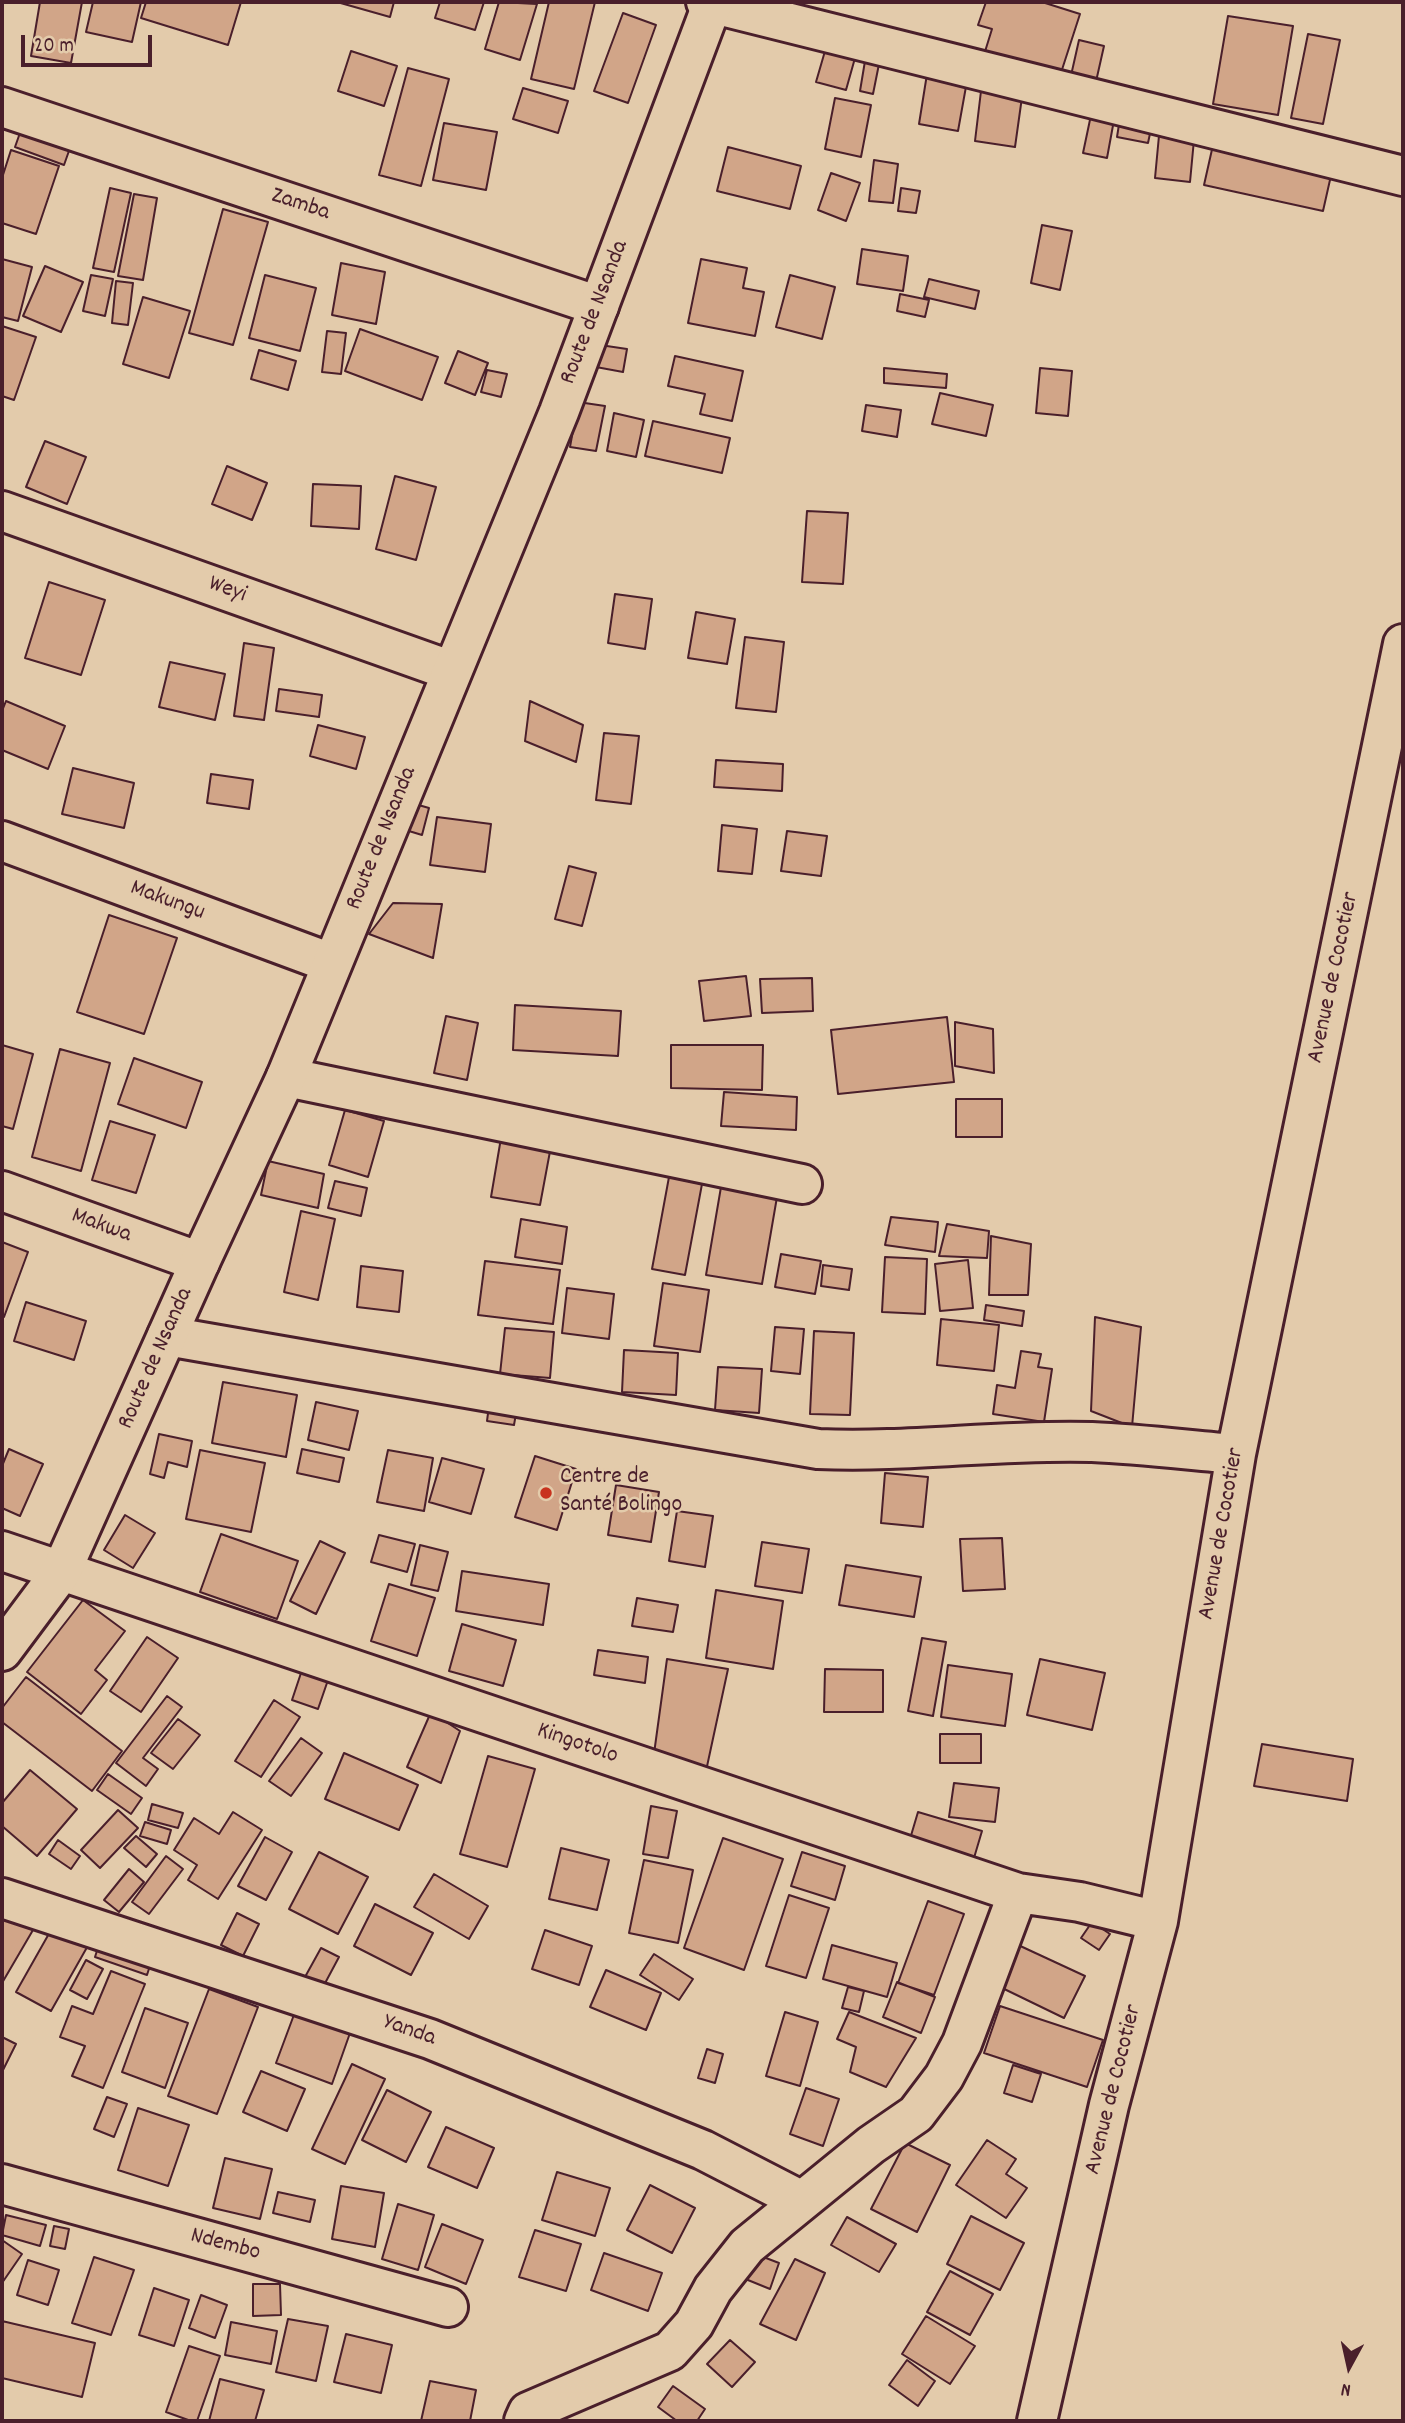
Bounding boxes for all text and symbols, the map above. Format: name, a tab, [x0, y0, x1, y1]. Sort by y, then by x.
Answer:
scale bar	[24, 21, 156, 65]
text: 20 m	[34, 32, 74, 62]
street label: Zamba	[267, 183, 333, 229]
street label: Route de Nsanda	[555, 237, 637, 389]
street label: Weyi	[204, 571, 250, 611]
street label: Route de Nsanda	[341, 763, 425, 915]
street label: Makungu	[126, 875, 208, 929]
street label: Avenue de Cocotier	[1303, 890, 1367, 1066]
street label: Makwa	[67, 1203, 135, 1251]
street label: Route de Nsanda	[113, 1284, 201, 1434]
street label: Avenue de Cocotier	[1194, 1446, 1252, 1622]
place label: Centre de Santé Bolingo	[560, 1465, 682, 1521]
marker: Centre de Santé Bolingo	[538, 1485, 554, 1501]
street label: Kingotolo	[533, 1718, 621, 1772]
street label: Avenue de Cocotier	[1080, 2002, 1150, 2178]
street label: Yanda	[379, 2010, 439, 2054]
street label: Ndembo	[187, 2223, 263, 2269]
north arrow	[1314, 2332, 1384, 2402]
text: N	[1339, 2374, 1353, 2402]

